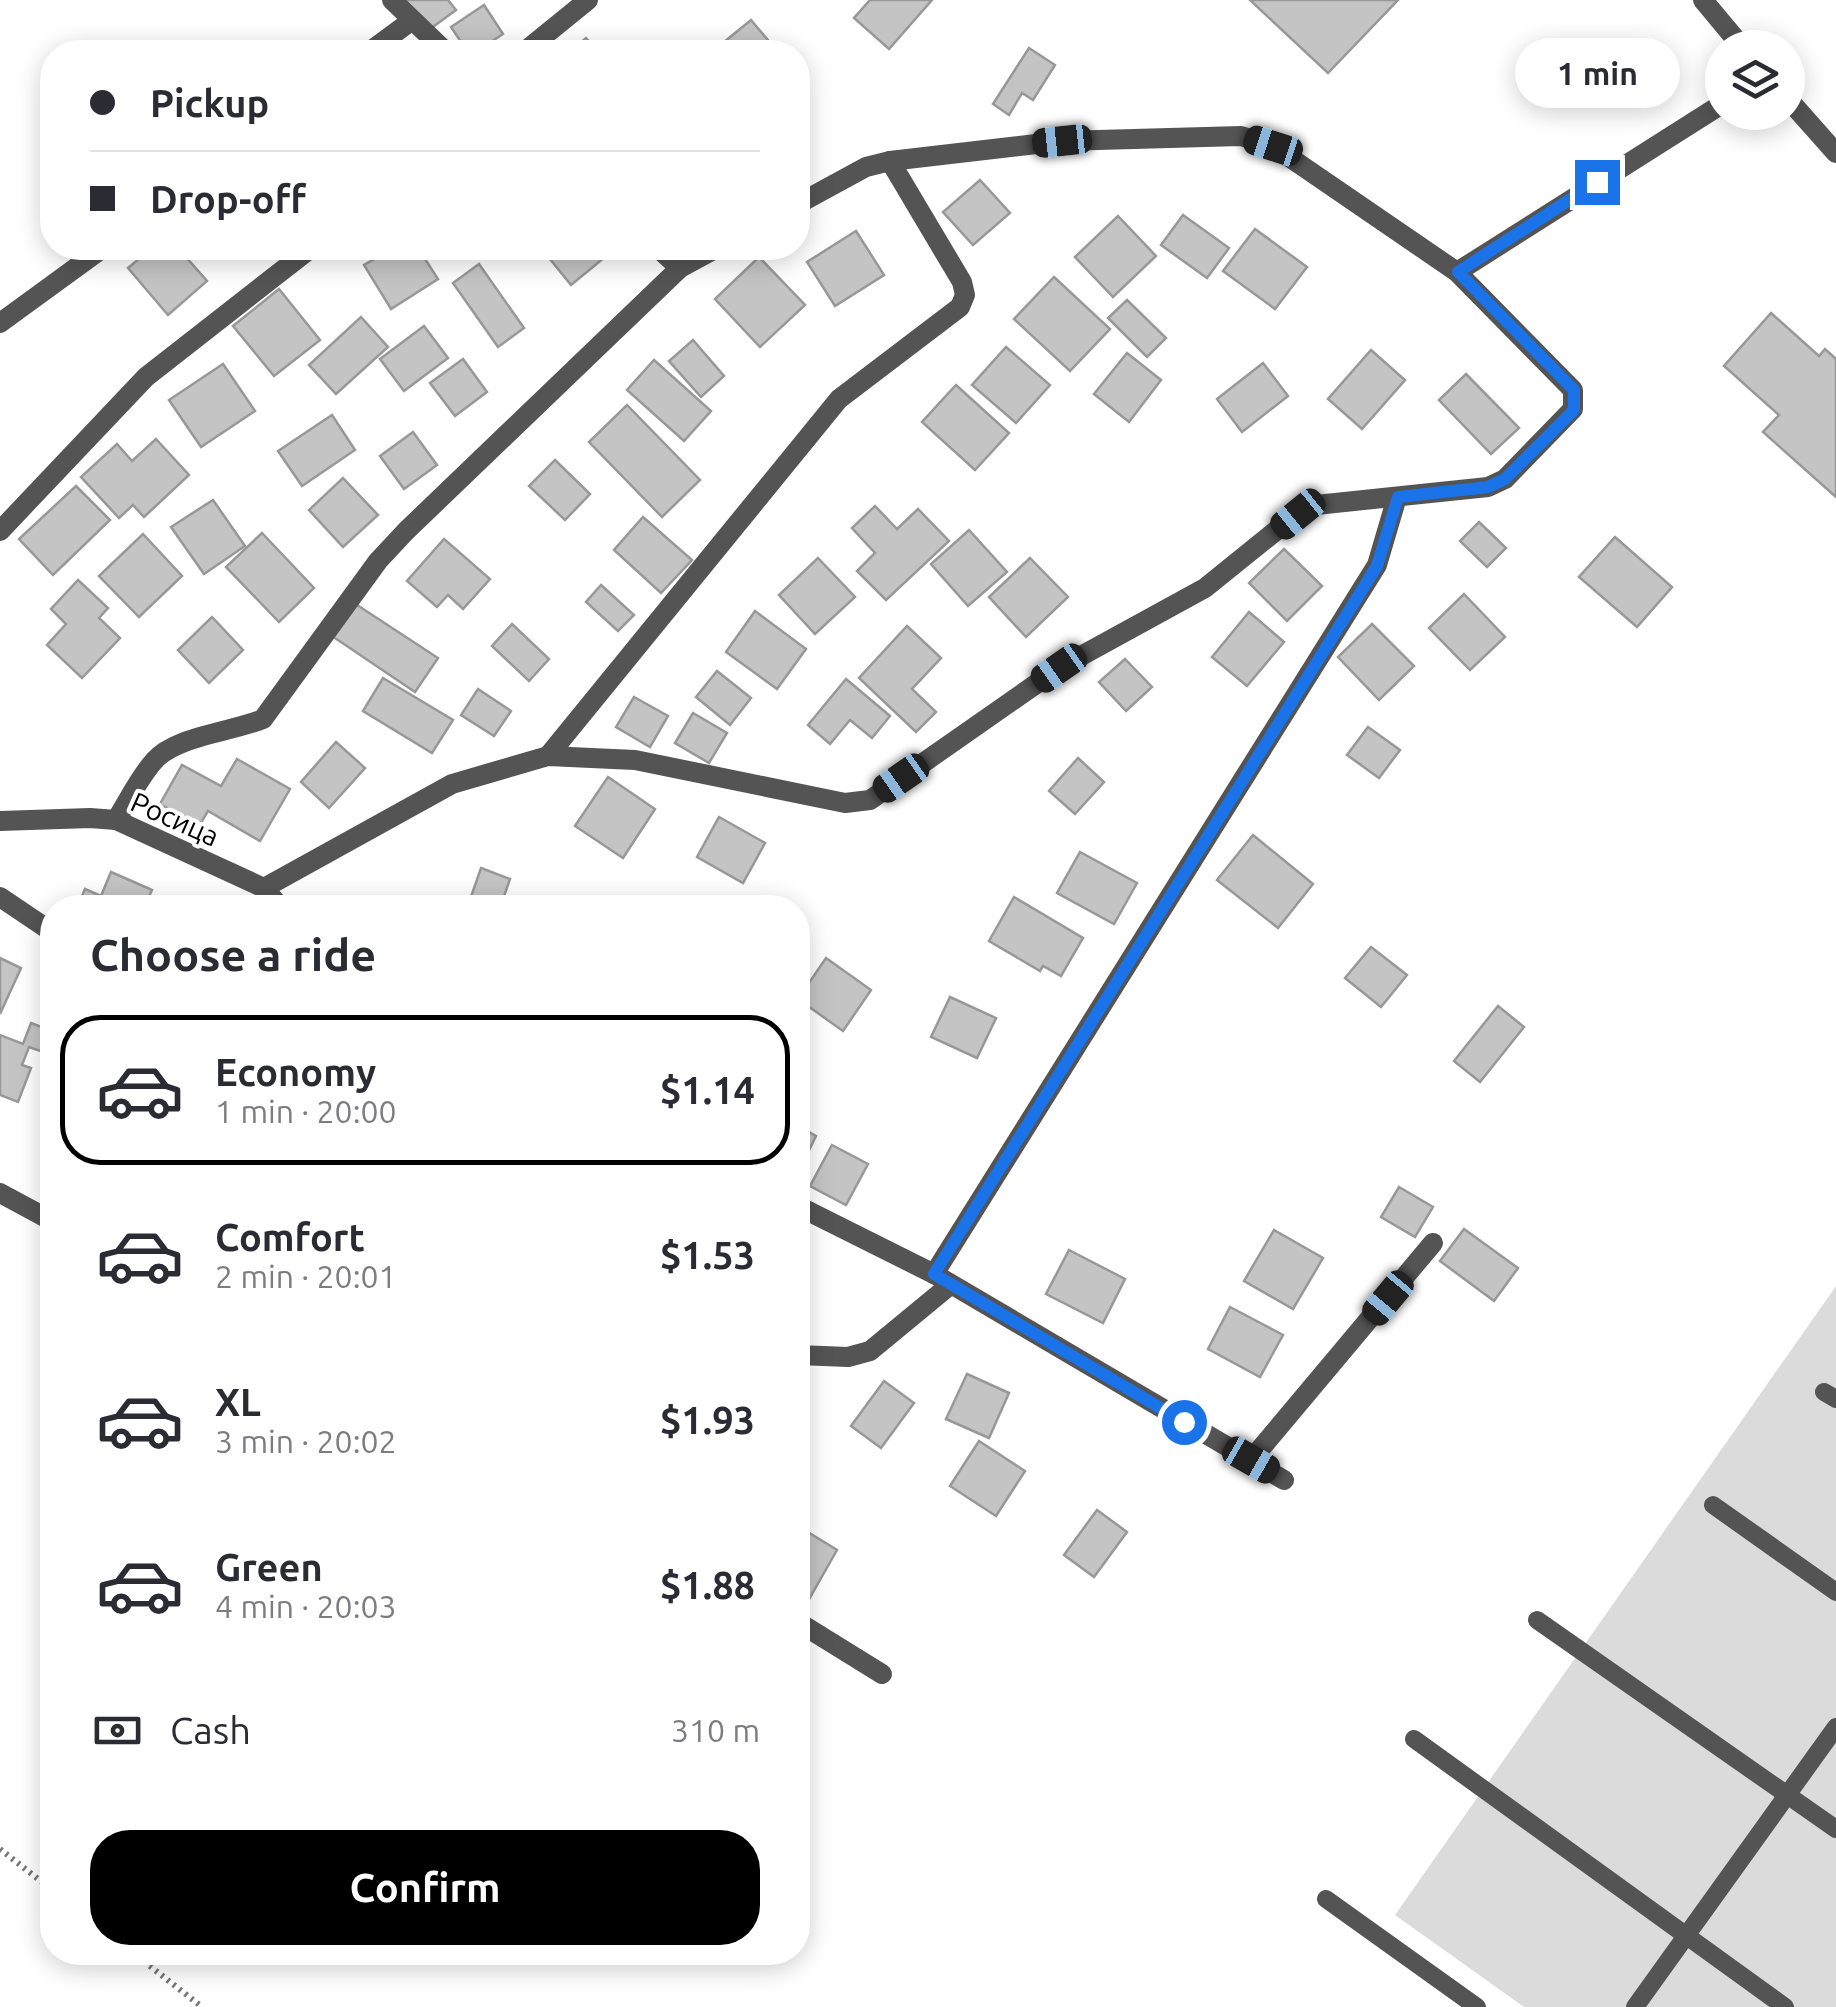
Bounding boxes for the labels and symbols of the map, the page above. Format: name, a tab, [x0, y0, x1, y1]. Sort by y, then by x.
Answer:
callout: 1 min	[1514, 37, 1680, 107]
car	[1240, 122, 1306, 170]
car	[1031, 123, 1093, 159]
route end	[1575, 160, 1620, 205]
car	[1265, 483, 1331, 545]
car	[1026, 639, 1092, 697]
car	[868, 749, 934, 807]
street label: Росица	[126, 785, 224, 852]
car	[1357, 1265, 1419, 1331]
route start	[1162, 1400, 1207, 1445]
car	[1218, 1432, 1284, 1488]

